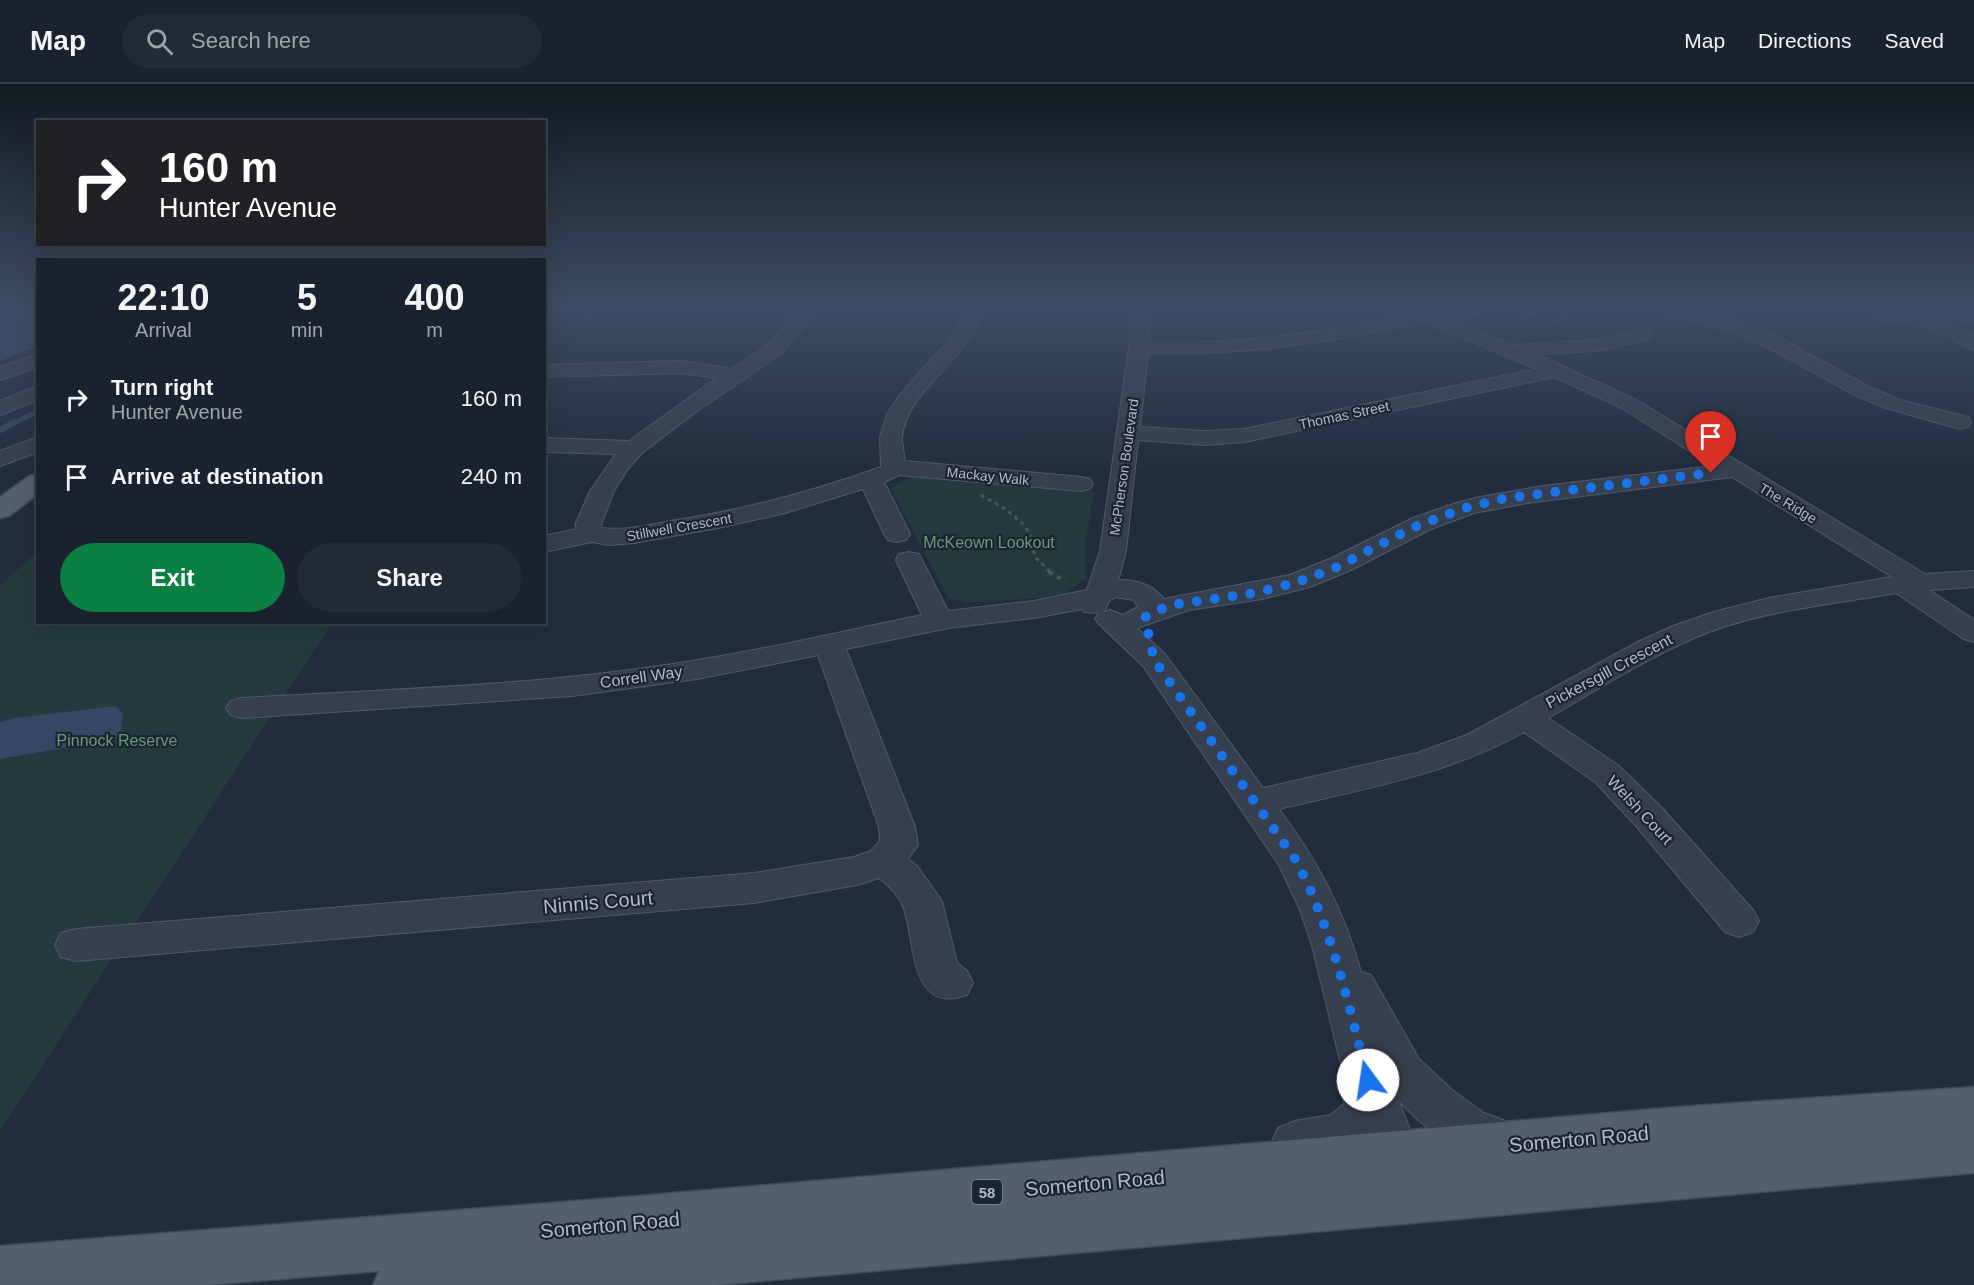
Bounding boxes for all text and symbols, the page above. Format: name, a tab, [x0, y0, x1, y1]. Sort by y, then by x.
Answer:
search box	[122, 14, 542, 68]
text: Map	[30, 25, 86, 56]
icon: search	[143, 25, 176, 58]
text: Search here	[191, 28, 311, 53]
text: Map	[1684, 29, 1725, 52]
text: Directions	[1758, 29, 1851, 52]
text: Saved	[1884, 29, 1944, 52]
icon: right	[60, 144, 138, 222]
text: 160 m	[159, 144, 278, 191]
text: Hunter Avenue	[159, 193, 337, 223]
text: 22:10	[117, 277, 209, 318]
text: 5	[297, 277, 317, 318]
text: 400	[404, 277, 465, 318]
text: Arrival	[135, 319, 192, 341]
text: min	[291, 319, 323, 341]
text: m	[426, 319, 443, 341]
text: Turn right	[111, 375, 213, 400]
icon: right	[60, 383, 93, 416]
text: 160 m	[461, 386, 522, 411]
street label: McPherson Boulevard	[1106, 398, 1142, 536]
street label: Thomas Street	[1297, 398, 1391, 432]
text: Hunter Avenue	[111, 401, 243, 423]
pin	[1685, 411, 1736, 473]
icon: arrive	[1694, 420, 1727, 453]
icon: arrive	[60, 461, 93, 494]
text: Arrive at destination	[111, 464, 324, 489]
text: 240 m	[461, 464, 522, 489]
street label: Mackay Walk	[946, 464, 1031, 488]
street label: The Ridge	[1756, 480, 1820, 527]
street label: Stillwell Crescent	[625, 510, 733, 544]
park label: McKeown Lookout	[923, 534, 1055, 551]
button: Exit	[60, 543, 285, 612]
button: Share	[297, 543, 522, 612]
street label: Pickersgill Crescent	[1543, 630, 1676, 711]
street label: Correll Way	[599, 663, 683, 691]
park label: Pinnock Reserve	[57, 732, 178, 749]
street label: Welsh Court	[1604, 772, 1677, 848]
street label: Ninnis Court	[542, 886, 654, 918]
position arrow	[1336, 1048, 1400, 1112]
street label: Somerton Road	[1508, 1122, 1650, 1156]
street label: Somerton Road	[1024, 1166, 1166, 1200]
road number: 58	[972, 1180, 1002, 1204]
street label: Somerton Road	[539, 1208, 681, 1242]

